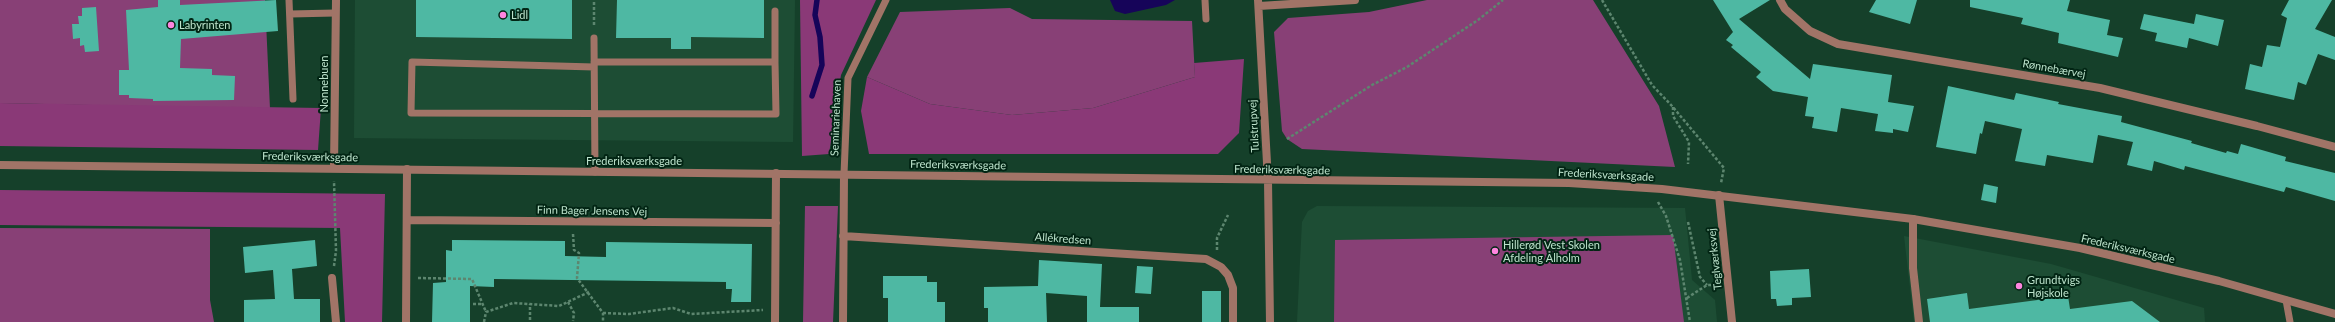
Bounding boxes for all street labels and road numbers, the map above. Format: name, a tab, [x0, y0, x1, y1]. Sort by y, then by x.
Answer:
street label: Nonnebuen	[317, 56, 331, 112]
street label: Rønnebærvej	[2021, 57, 2087, 81]
street label: Seminariehaven	[828, 80, 844, 156]
street label: Tulstrupvej	[1246, 99, 1262, 153]
street label: Frederiksværksgade	[262, 150, 358, 164]
street label: Frederiksværksgade	[586, 154, 682, 168]
street label: Frederiksværksgade	[910, 158, 1006, 172]
street label: Frederiksværksgade	[1234, 163, 1330, 177]
street label: Frederiksværksgade	[1558, 166, 1654, 184]
street label: Finn Bager Jensens Vej	[537, 203, 647, 219]
street label: Teglværksvej	[1705, 228, 1725, 290]
street label: Allékredsen	[1034, 230, 1092, 248]
street label: Frederiksværksgade	[2080, 232, 2176, 266]

